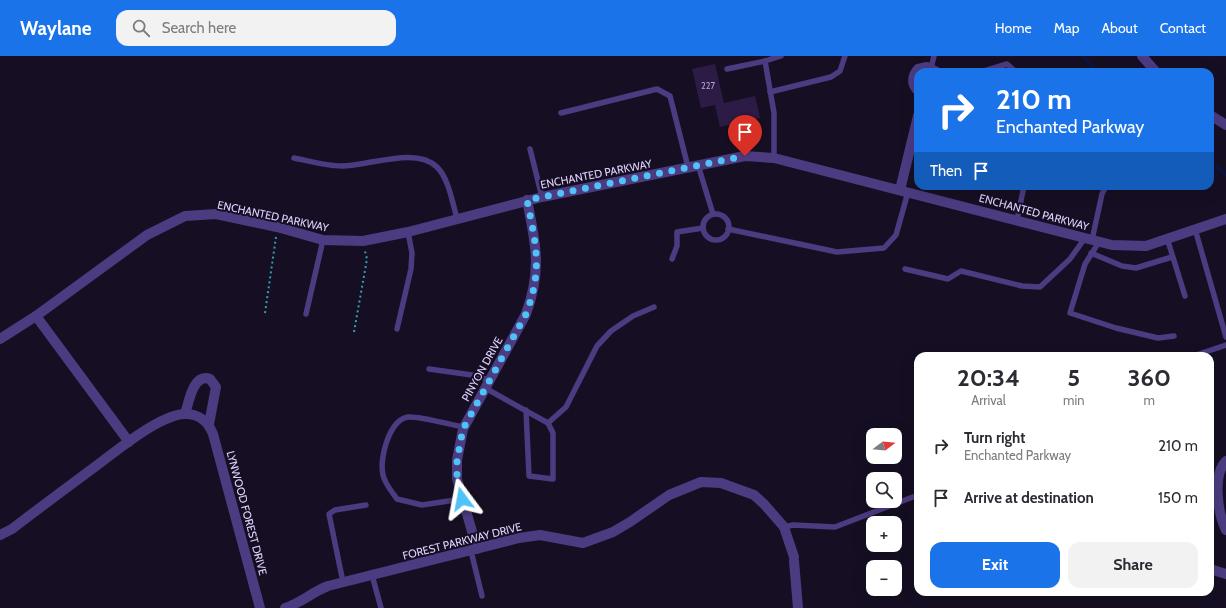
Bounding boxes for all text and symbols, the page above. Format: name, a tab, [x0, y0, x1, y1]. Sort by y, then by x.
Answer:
search box	[116, 10, 396, 46]
text: Waylane	[20, 17, 92, 40]
icon: search	[130, 17, 152, 39]
text: Search here	[162, 19, 236, 37]
text: Home	[995, 19, 1032, 37]
text: Map	[1054, 19, 1079, 37]
text: About	[1101, 19, 1138, 37]
text: Contact	[1160, 19, 1206, 37]
house number: 227	[701, 80, 715, 91]
text: 210 m	[996, 82, 1072, 116]
icon: right	[930, 84, 982, 136]
pin	[728, 115, 762, 156]
text: Enchanted Parkway	[996, 116, 1144, 138]
icon: arrive	[734, 121, 756, 143]
street label: ENCHANTED PARKWAY	[539, 156, 654, 192]
icon: arrive	[970, 160, 992, 182]
text: Then	[930, 162, 962, 180]
street label: ENCHANTED PARKWAY	[978, 191, 1091, 234]
street label: ENCHANTED PARKWAY	[216, 197, 331, 235]
street label: PINYON DRIVE	[458, 334, 506, 404]
text: 20:34	[957, 363, 1020, 392]
text: 5	[1067, 363, 1080, 392]
text: 360	[1128, 363, 1171, 392]
text: Arrival	[971, 392, 1006, 408]
text: min	[1063, 392, 1084, 408]
text: m	[1144, 392, 1155, 408]
north arrow	[866, 428, 902, 464]
map controls	[866, 428, 902, 596]
text: Turn right	[964, 429, 1025, 447]
icon: right	[930, 435, 952, 457]
text: 210 m	[1158, 437, 1198, 455]
text: Enchanted Parkway	[964, 447, 1071, 463]
street label: LYNWOOD FOREST DRIVE	[224, 449, 270, 577]
button: search	[866, 472, 902, 508]
position arrow	[441, 478, 483, 520]
icon: arrive	[930, 487, 952, 509]
text: Arrive at destination	[964, 489, 1094, 507]
text: 150 m	[1158, 489, 1198, 507]
button: +	[866, 516, 902, 552]
street label: FOREST PARKWAY DRIVE	[401, 519, 523, 563]
button: Exit	[930, 542, 1060, 588]
button: Share	[1068, 542, 1198, 588]
button: −	[866, 560, 902, 596]

